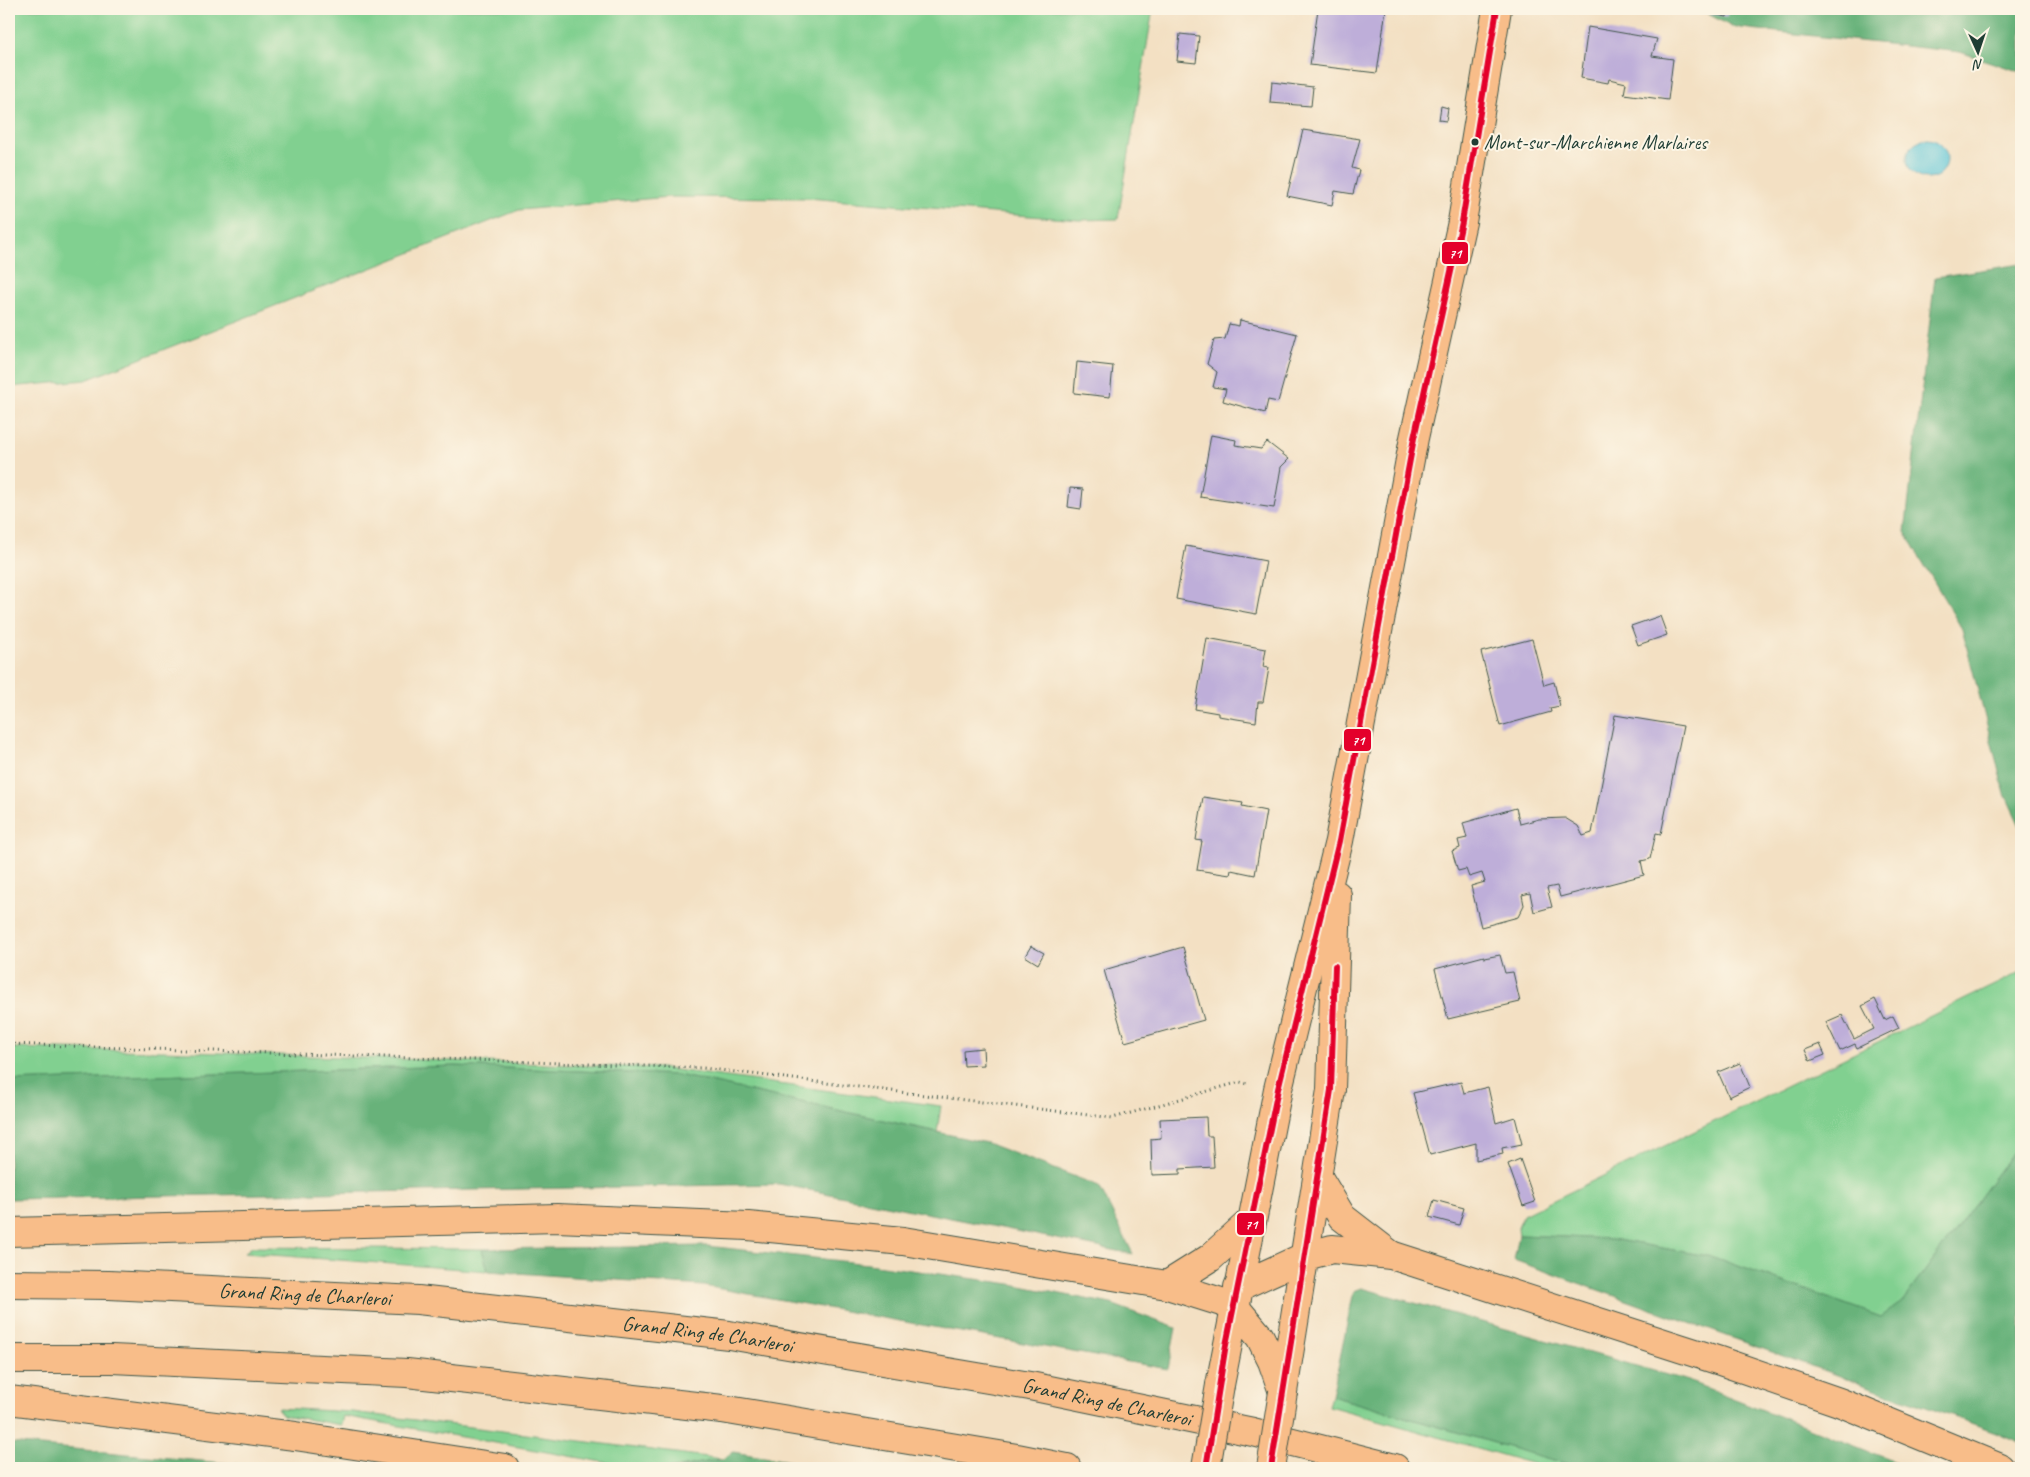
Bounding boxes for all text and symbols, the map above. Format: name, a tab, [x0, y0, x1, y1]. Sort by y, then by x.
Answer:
north arrow	[1952, 28, 2002, 78]
text: N	[1972, 56, 1983, 73]
place label: Mont-sur-Marchienne Marlaires	[1484, 130, 1709, 155]
marker: Mont-sur-Marchienne Marlaires	[1470, 137, 1480, 147]
line badge: 71	[1441, 241, 1469, 265]
text: 71	[1449, 245, 1463, 262]
line badge: 71	[1343, 728, 1372, 752]
text: 71	[1352, 732, 1366, 749]
line badge: 71	[1236, 1212, 1265, 1236]
text: 71	[1245, 1216, 1259, 1233]
street label: Grand Ring de Charleroi	[218, 1277, 394, 1312]
street label: Grand Ring de Charleroi	[621, 1310, 798, 1359]
street label: Grand Ring de Charleroi	[1020, 1372, 1197, 1433]

